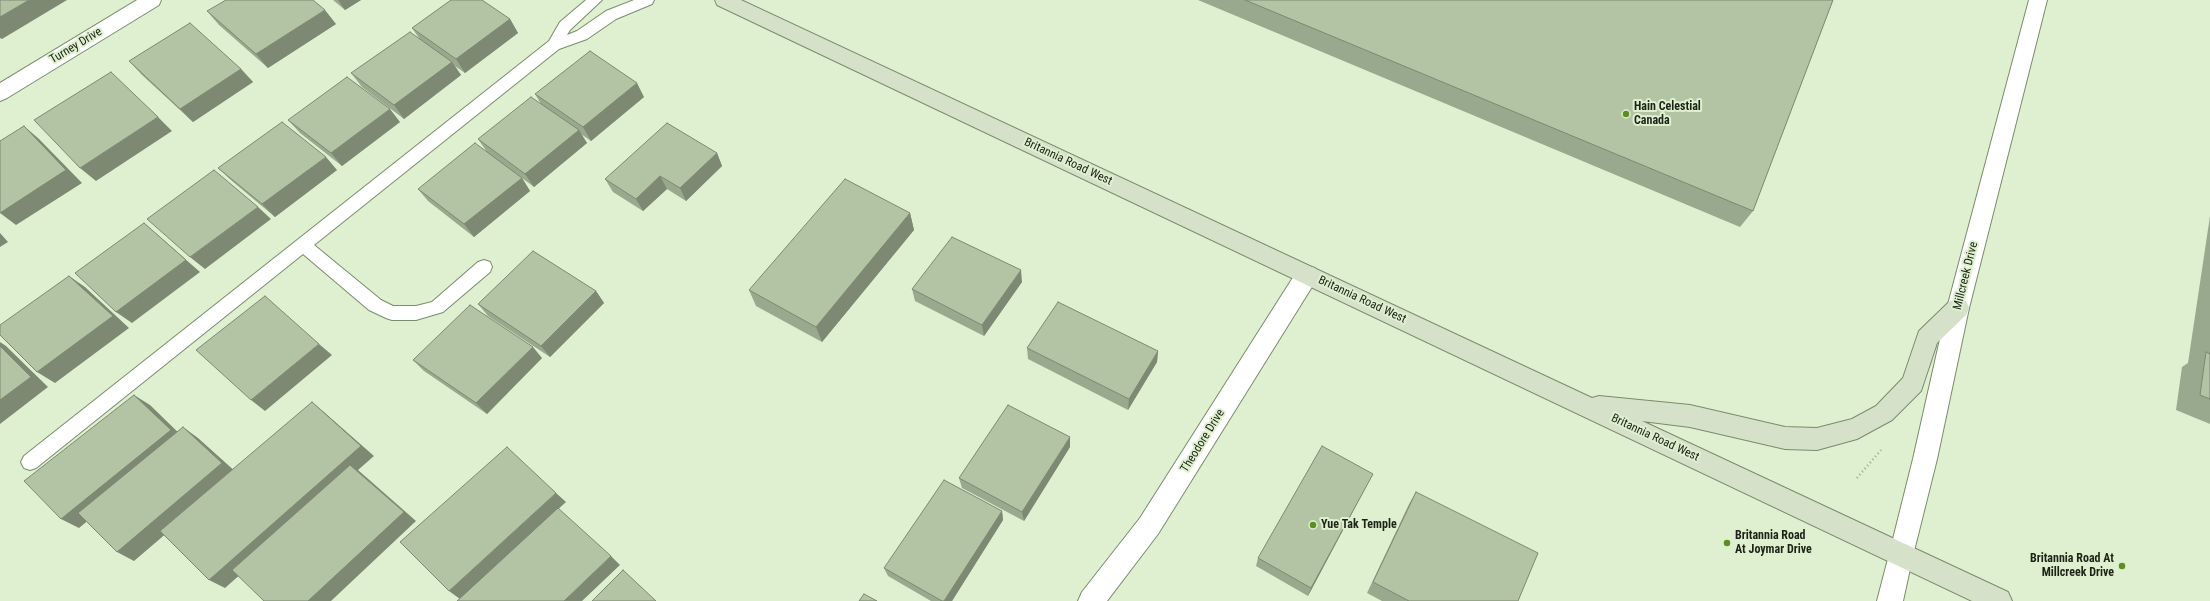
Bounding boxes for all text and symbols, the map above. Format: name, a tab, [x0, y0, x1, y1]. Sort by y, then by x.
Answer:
street label: Turney Drive	[47, 25, 105, 67]
place label: Hain Celestial Canada	[1634, 100, 1701, 128]
marker: Hain Celestial Canada	[1621, 109, 1631, 119]
street label: Britannia Road West	[1022, 135, 1114, 189]
street label: Millcreek Drive	[1951, 240, 1981, 312]
street label: Britannia Road West	[1316, 273, 1408, 327]
street label: Theodore Drive	[1178, 407, 1228, 475]
street label: Britannia Road West	[1609, 411, 1701, 465]
place label: Yue Tak Temple	[1321, 518, 1397, 532]
marker: Yue Tak Temple	[1308, 520, 1318, 530]
place label: Britannia Road At Joymar Drive	[1735, 529, 1812, 557]
marker: Britannia Road At Joymar Drive	[1722, 538, 1732, 548]
place label: Britannia Road At Millcreek Drive	[2030, 552, 2114, 580]
marker: Britannia Road At Millcreek Drive	[2117, 561, 2127, 571]

